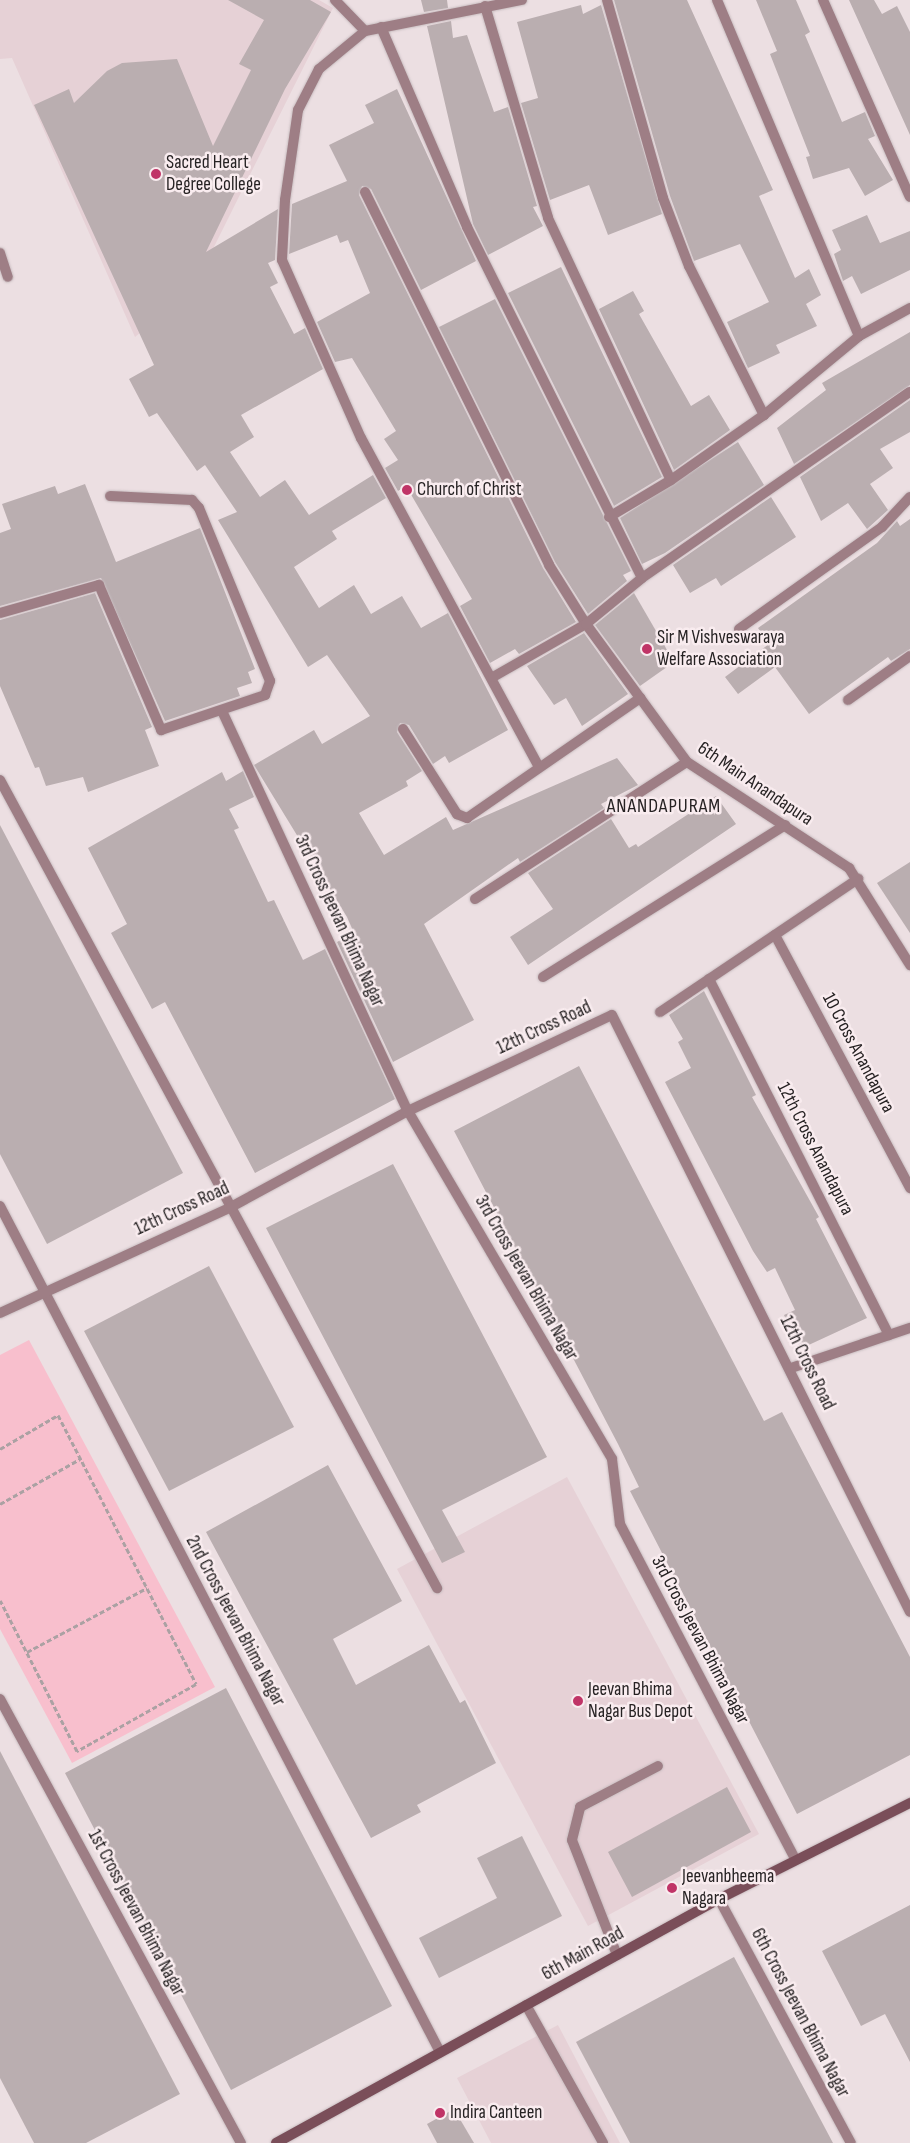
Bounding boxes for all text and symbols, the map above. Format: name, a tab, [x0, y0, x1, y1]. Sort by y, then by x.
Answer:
place label: Sacred Heart Degree College	[166, 152, 261, 196]
marker: Sacred Heart Degree College	[150, 168, 162, 180]
place label: Church of Christ	[417, 479, 521, 501]
marker: Church of Christ	[401, 484, 413, 496]
place label: Sir M Vishveswaraya Welfare Association	[657, 627, 785, 671]
marker: Sir M Vishveswaraya Welfare Association	[641, 643, 653, 655]
street label: 6th Main Anandapura	[693, 737, 817, 831]
district label: ANANDAPURAM	[605, 794, 723, 818]
street label: 3rd Cross Jeevan Bhima Nagar	[289, 831, 389, 1011]
street label: 10 Cross Anandapura	[817, 989, 899, 1117]
street label: 12th Cross Road	[493, 996, 595, 1060]
street label: 12th Cross Anandapura	[772, 1079, 858, 1219]
street label: 12th Cross Road	[131, 1177, 233, 1241]
street label: 3rd Cross Jeevan Bhima Nagar	[469, 1191, 583, 1365]
street label: 12th Cross Road	[774, 1312, 840, 1414]
street label: 2nd Cross Jeevan Bhima Nagar	[180, 1532, 290, 1710]
street label: 3rd Cross Jeevan Bhima Nagar	[646, 1552, 754, 1728]
place label: Jeevan Bhima Nagar Bus Depot	[588, 1679, 693, 1723]
marker: Jeevan Bhima Nagar Bus Depot	[572, 1695, 584, 1707]
street label: 1st Cross Jeevan Bhima Nagar	[82, 1826, 190, 2000]
place label: Jeevanbheema Nagara	[682, 1866, 774, 1910]
marker: Jeevanbheema Nagara	[666, 1882, 678, 1894]
street label: 6th Main Road	[538, 1922, 628, 1986]
street label: 6th Cross Jeevan Bhima Nagar	[746, 1925, 854, 2101]
place label: Indira Canteen	[450, 2102, 542, 2124]
marker: Indira Canteen	[434, 2107, 446, 2119]

